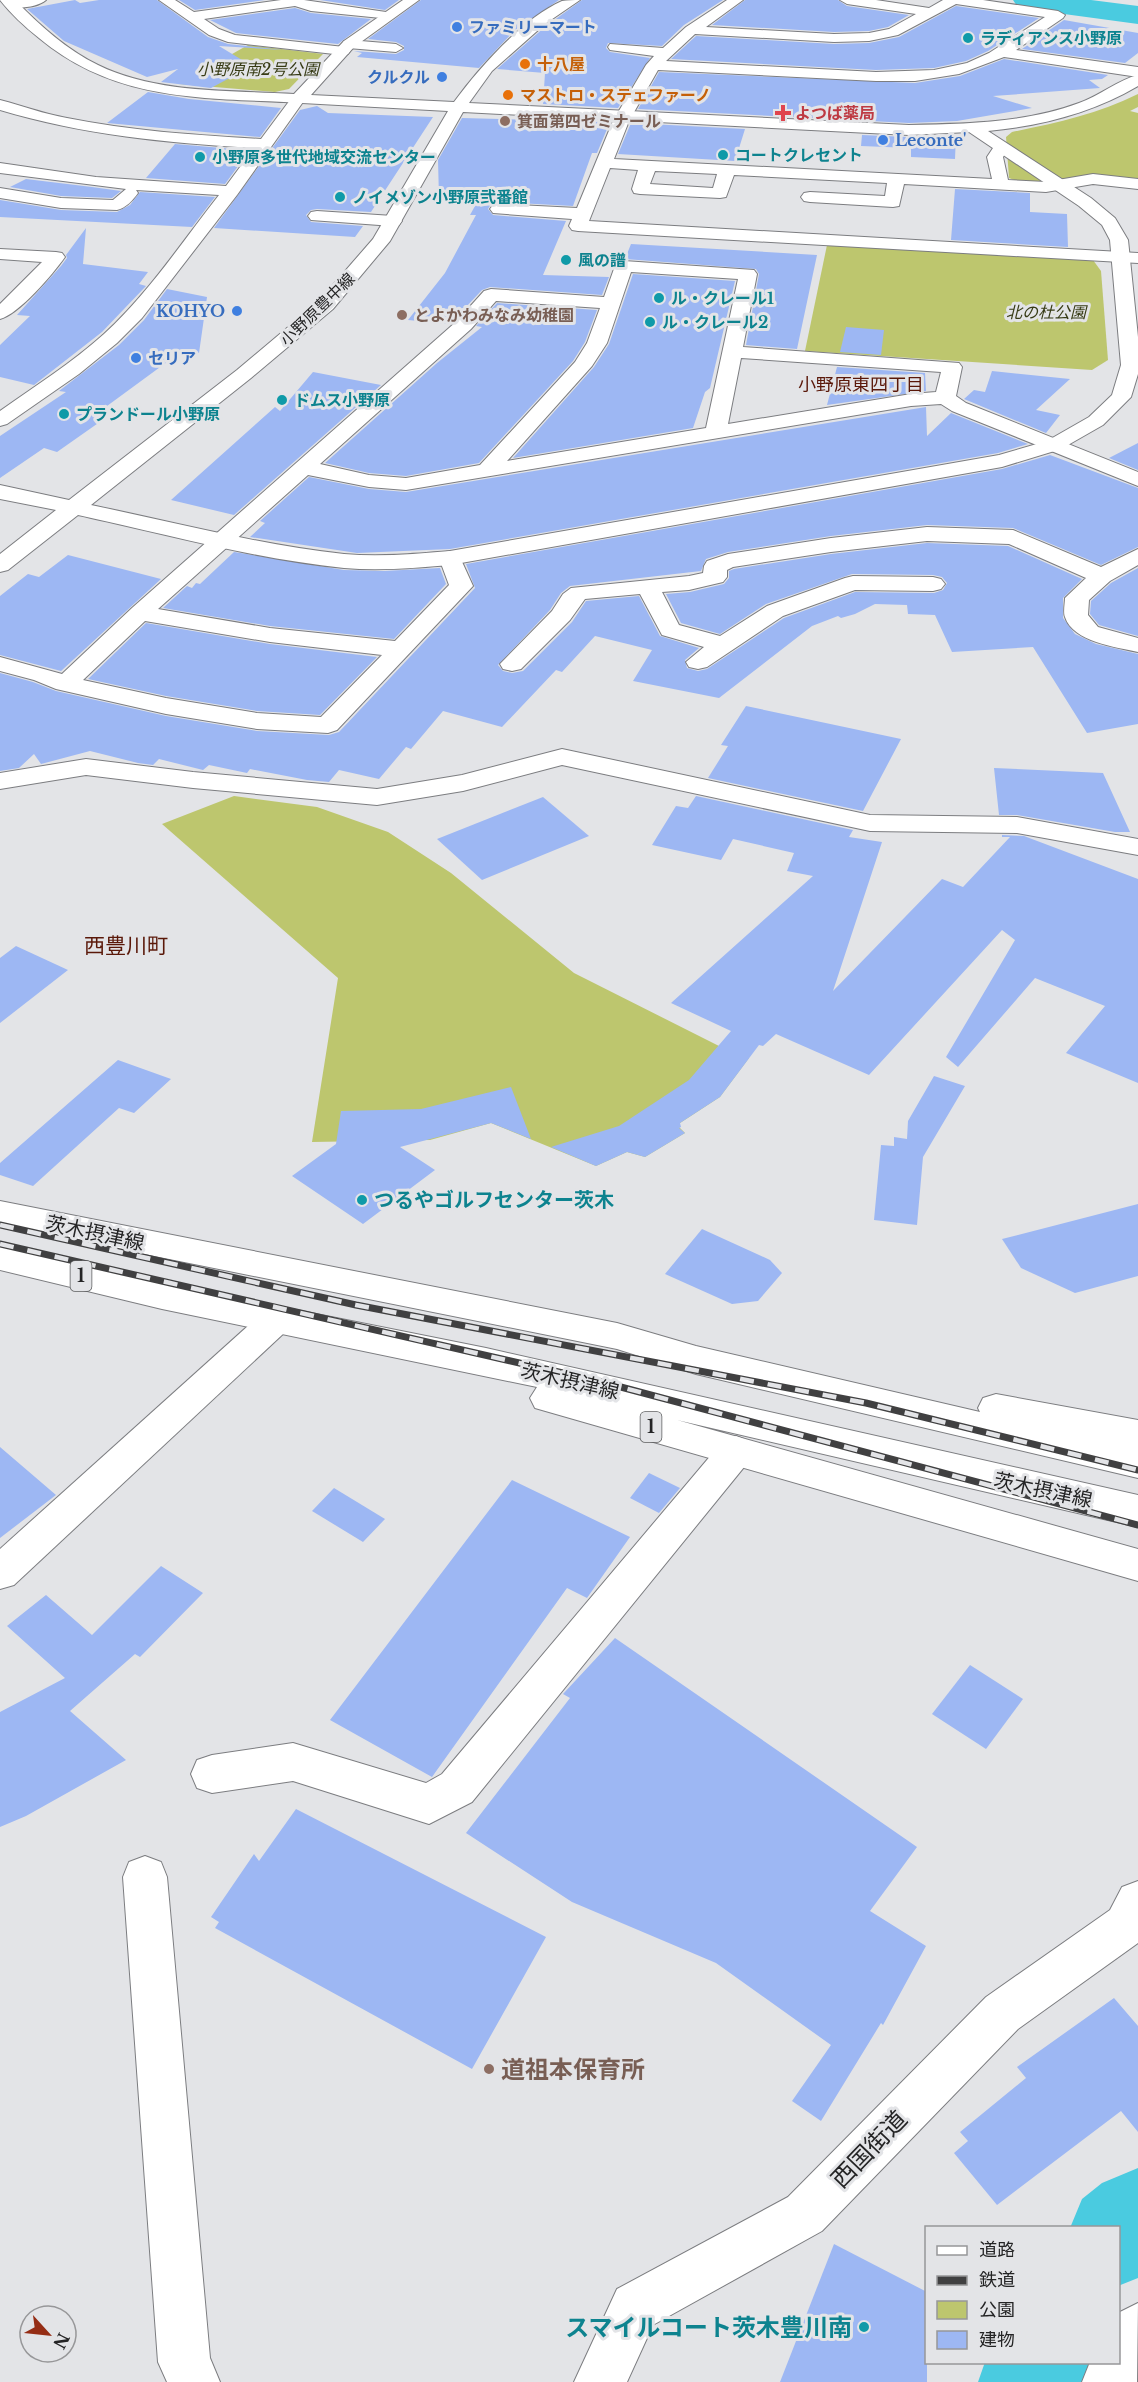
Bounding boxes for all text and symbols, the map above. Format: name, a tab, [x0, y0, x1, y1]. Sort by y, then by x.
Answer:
place label: ファミリーマート	[469, 17, 597, 37]
marker: ファミリーマート	[450, 20, 464, 34]
place label: ラディアンス小野原	[980, 28, 1122, 48]
marker: ラディアンス小野原	[961, 31, 975, 45]
place label: 十八屋	[537, 54, 585, 74]
marker: 十八屋	[518, 57, 532, 71]
park label: 小野原南2号公園	[197, 59, 321, 79]
place label: クルクル	[367, 67, 430, 87]
marker: クルクル	[435, 70, 449, 84]
place label: マストロ・ステェファーノ	[520, 85, 711, 105]
marker: マストロ・ステェファーノ	[501, 88, 515, 102]
place label: よつば薬局	[795, 103, 875, 123]
marker: よつば薬局	[776, 106, 790, 120]
place label: 箕面第四ゼミナール	[517, 111, 661, 131]
marker: 箕面第四ゼミナール	[498, 114, 512, 128]
place label: Leconte'	[895, 130, 966, 150]
marker: Leconte'	[876, 133, 890, 147]
place label: コートクレセント	[735, 145, 863, 165]
place label: 小野原多世代地域交流センター	[212, 147, 436, 167]
marker: コートクレセント	[716, 148, 730, 162]
marker: 小野原多世代地域交流センター	[193, 150, 207, 164]
place label: ノイメゾン小野原弐番館	[352, 187, 528, 207]
marker: ノイメゾン小野原弐番館	[333, 190, 347, 204]
place label: 風の譜	[578, 250, 626, 270]
marker: 風の譜	[559, 253, 573, 267]
street label: 小野原豊中線	[276, 268, 358, 350]
place label: ル・クレール1	[671, 288, 774, 308]
marker: ル・クレール1	[652, 291, 666, 305]
place label: KOHYO	[156, 301, 225, 321]
park label: 北の杜公園	[1006, 302, 1088, 322]
marker: KOHYO	[230, 304, 244, 318]
place label: とよかわみなみ幼稚園	[414, 305, 574, 325]
marker: とよかわみなみ幼稚園	[395, 308, 409, 322]
place label: ル・クレール2	[662, 312, 768, 332]
marker: ル・クレール2	[643, 315, 657, 329]
place label: セリア	[148, 348, 196, 368]
marker: セリア	[129, 351, 143, 365]
district label: 小野原東四丁目	[798, 374, 924, 396]
place label: ドムス小野原	[294, 390, 390, 410]
marker: ドムス小野原	[275, 393, 289, 407]
place label: プランドール小野原	[76, 404, 220, 424]
marker: プランドール小野原	[57, 407, 71, 421]
district label: 西豊川町	[84, 933, 168, 959]
place label: つるやゴルフセンター茨木	[374, 1188, 614, 1212]
marker: つるやゴルフセンター茨木	[355, 1193, 369, 1207]
street label: 茨木摂津線	[44, 1211, 146, 1255]
road number: 1	[70, 1261, 92, 1291]
street label: 茨木摂津線	[519, 1358, 621, 1404]
road number: 1	[640, 1412, 662, 1442]
street label: 茨木摂津線	[992, 1468, 1094, 1512]
place label: 道祖本保育所	[501, 2055, 645, 2084]
marker: 道祖本保育所	[482, 2062, 496, 2076]
street label: 西国街道	[825, 2104, 913, 2194]
legend	[925, 2226, 1120, 2364]
text: 道路	[979, 2239, 1015, 2261]
text: 鉄道	[979, 2269, 1015, 2291]
text: 公園	[979, 2299, 1015, 2321]
north arrow	[18, 2304, 78, 2364]
place label: スマイルコート茨木豊川南	[565, 2313, 852, 2342]
marker: スマイルコート茨木豊川南	[857, 2320, 871, 2334]
text: 建物	[979, 2329, 1015, 2351]
text: N	[49, 2330, 74, 2352]

